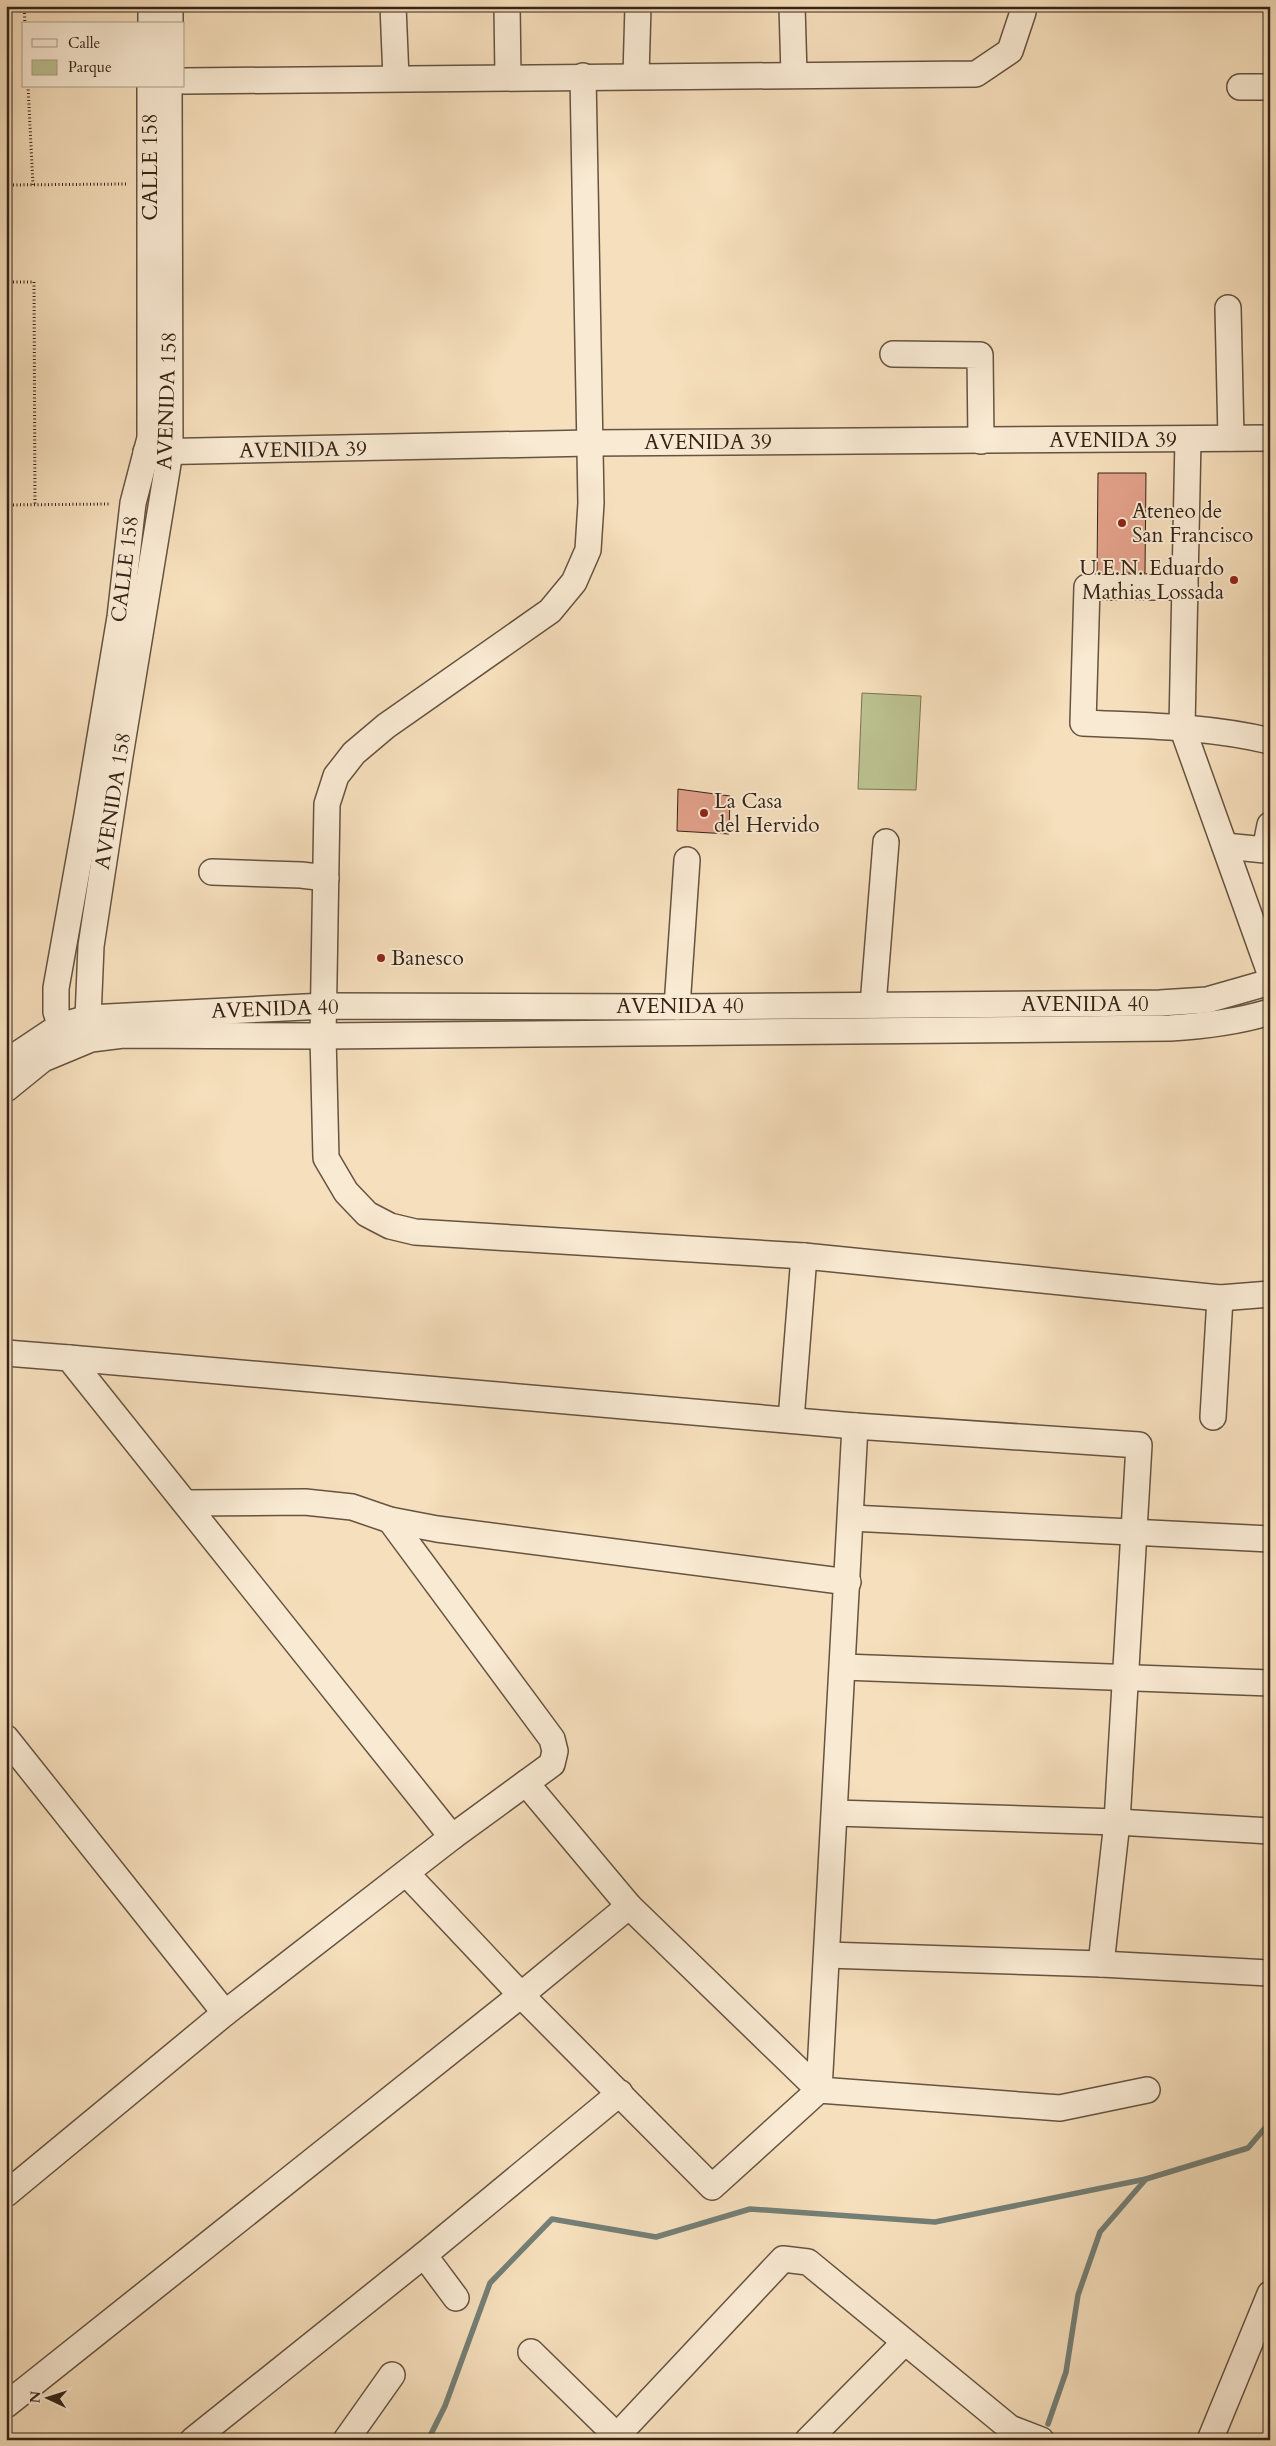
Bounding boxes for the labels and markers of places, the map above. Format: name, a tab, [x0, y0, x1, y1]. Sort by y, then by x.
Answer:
place label: Ateneo de San Francisco	[1132, 497, 1253, 550]
marker: Ateneo de San Francisco	[1116, 517, 1128, 529]
place label: U.E.N. Eduardo Mathias Lossada	[1079, 554, 1224, 607]
marker: U.E.N. Eduardo Mathias Lossada	[1228, 574, 1240, 586]
place label: La Casa del Hervido	[714, 787, 820, 840]
marker: La Casa del Hervido	[698, 807, 710, 819]
place label: Banesco	[391, 944, 464, 973]
marker: Banesco	[375, 952, 387, 964]

